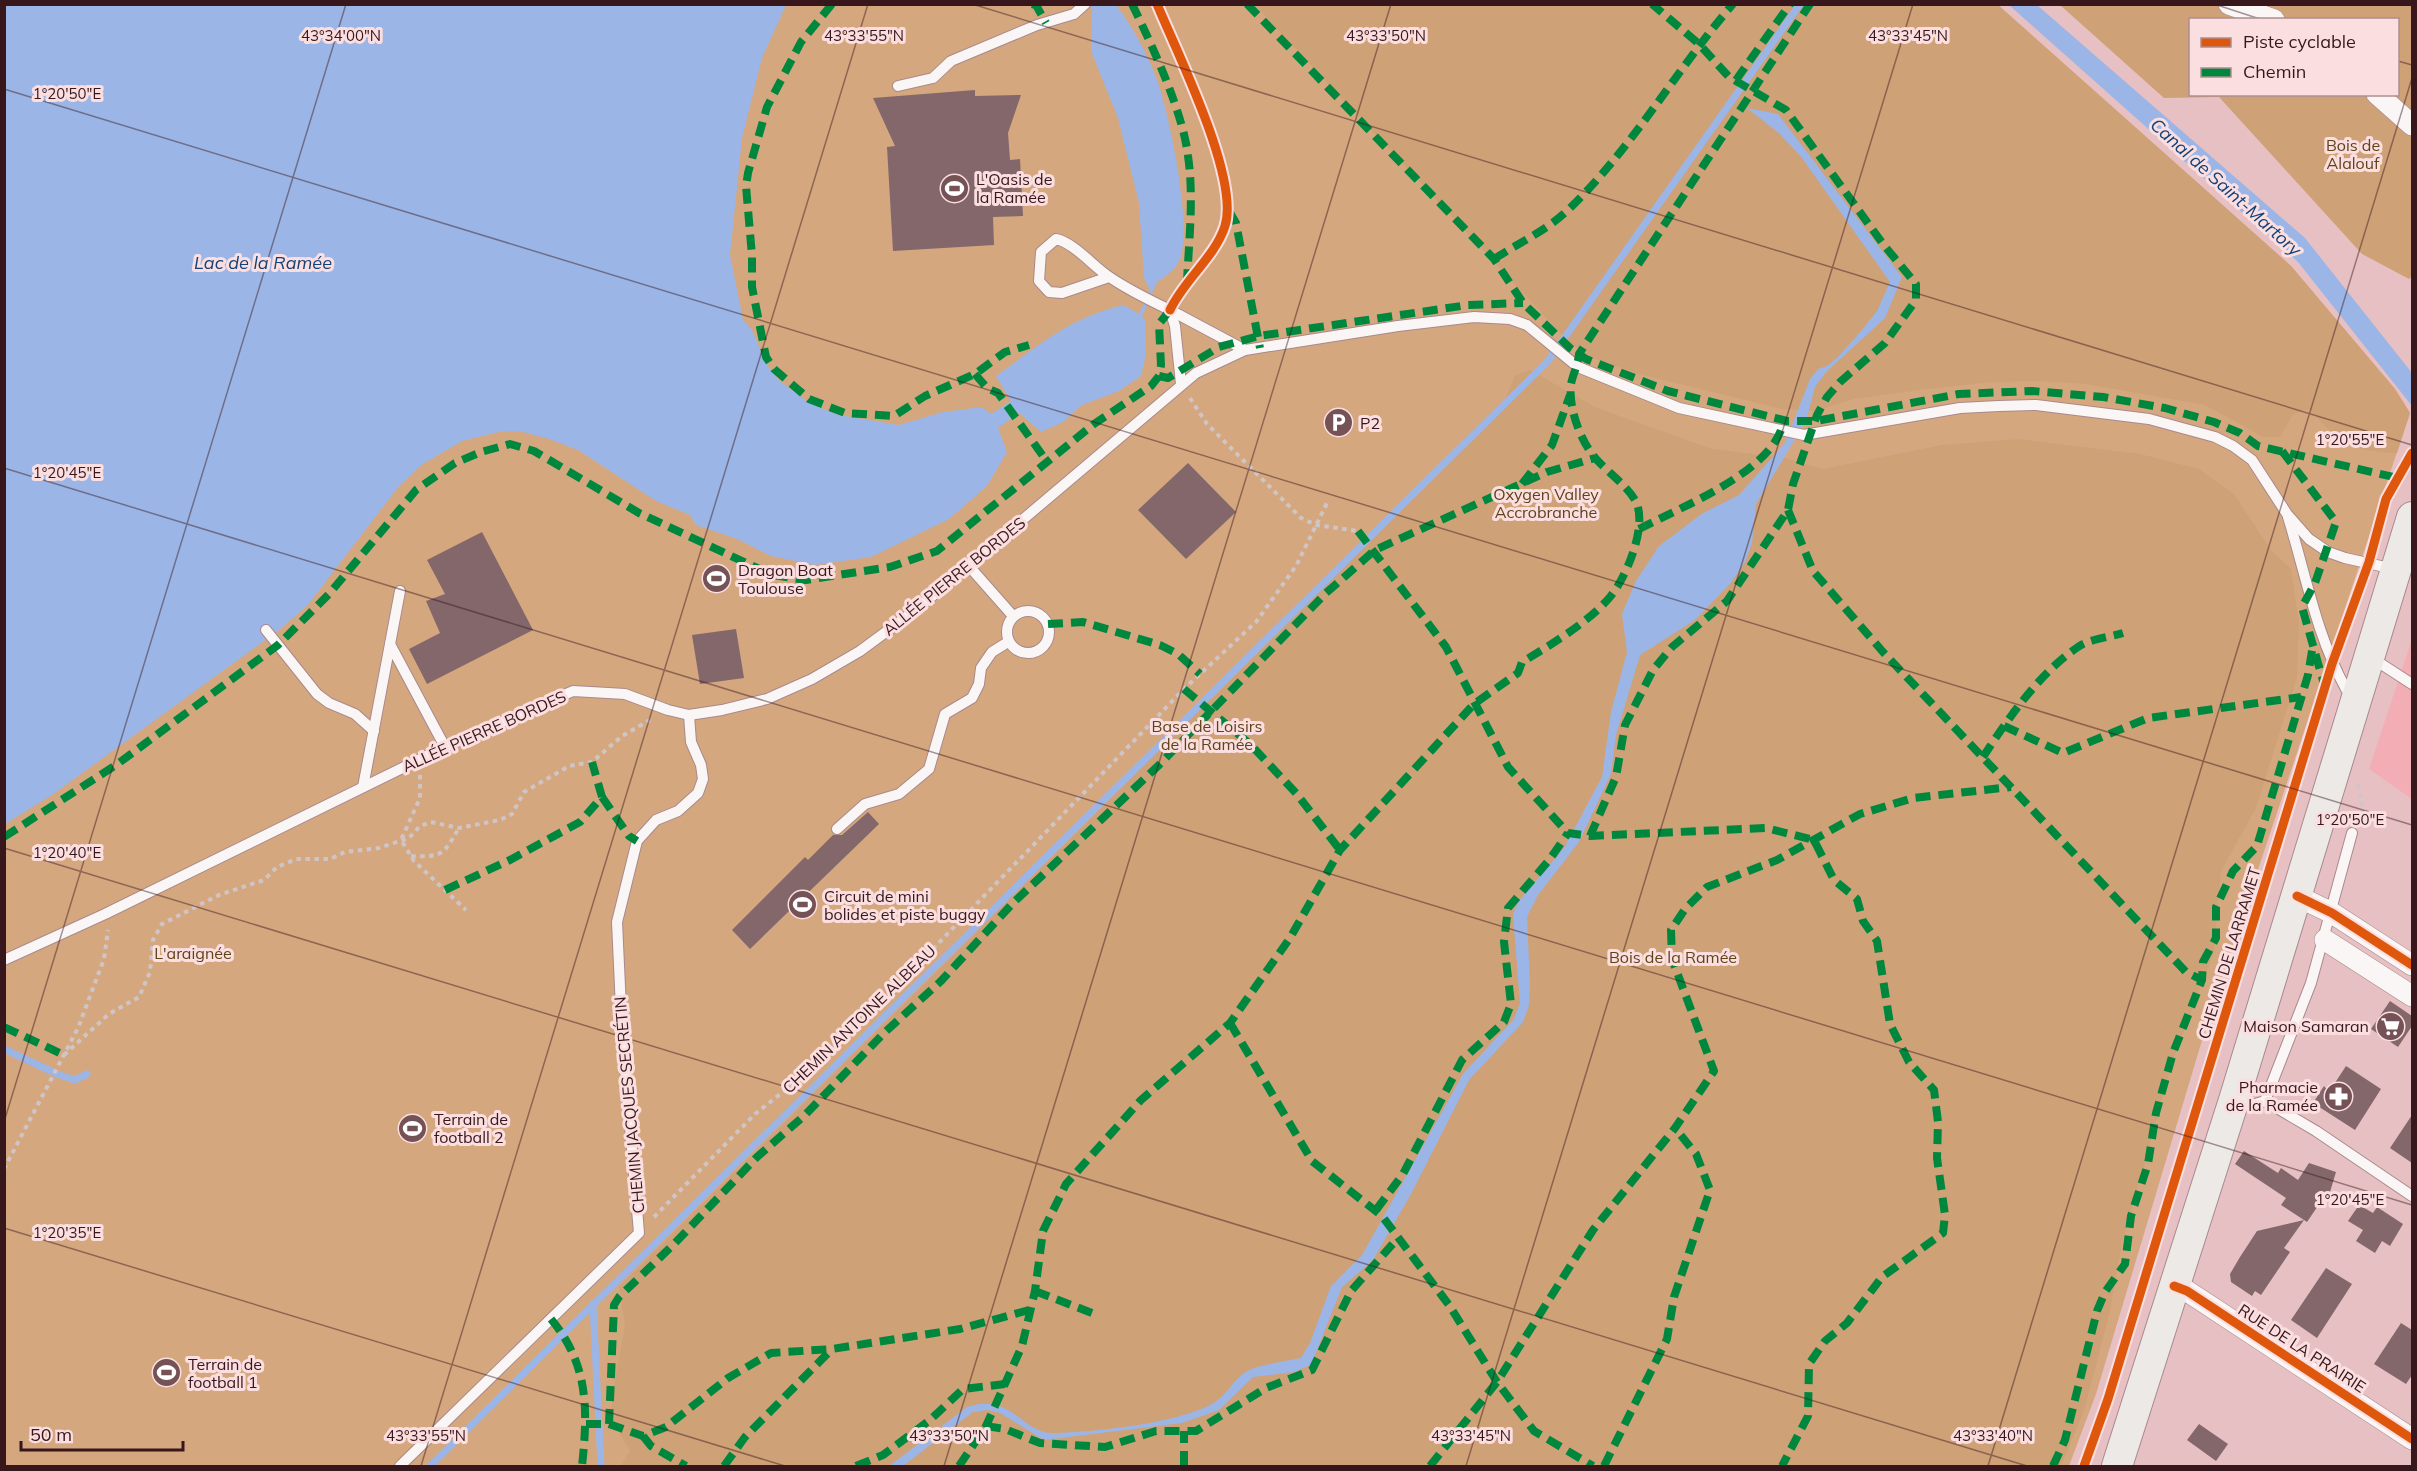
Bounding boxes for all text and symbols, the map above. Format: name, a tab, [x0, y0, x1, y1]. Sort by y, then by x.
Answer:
legend	[2189, 18, 2399, 96]
text: 43°34'00"N	[301, 26, 381, 45]
text: 43°33'55"N	[824, 26, 904, 45]
text: 43°33'50"N	[1346, 26, 1426, 45]
text: 43°33'45"N	[1868, 26, 1948, 45]
text: Piste cyclable	[2243, 30, 2356, 53]
text: Chemin	[2243, 60, 2306, 83]
text: 1°20'50"E	[33, 84, 101, 103]
water label: Canal de Saint-Martory	[2146, 113, 2307, 262]
park label: Bois de Alalouf	[2326, 135, 2380, 173]
place label: L'Oasis de la Ramée	[976, 169, 1052, 207]
sports icon: L'Oasis de la Ramée	[939, 172, 971, 204]
water label: Lac de la Ramée	[194, 251, 332, 274]
parking icon: P2	[1323, 407, 1355, 439]
place label: P2	[1360, 413, 1380, 433]
text: 1°20'55"E	[2316, 430, 2384, 449]
text: 1°20'45"E	[33, 463, 101, 482]
park label: Oxygen Valley Accrobranche	[1493, 484, 1599, 522]
street label: ALLÉE PIERRE BORDES	[879, 512, 1029, 640]
place label: Dragon Boat Toulouse	[738, 560, 833, 598]
sports icon: Dragon Boat Toulouse	[701, 563, 733, 595]
street label: ALLÉE PIERRE BORDES	[399, 686, 569, 776]
park label: Base de Loisirs de la Ramée	[1152, 716, 1262, 754]
text: 1°20'50"E	[2316, 810, 2384, 829]
text: 1°20'40"E	[33, 843, 101, 862]
street label: CHEMIN DE LARRAMET	[2193, 864, 2265, 1041]
place label: Circuit de mini bolides et piste buggy	[824, 886, 986, 924]
sports icon: Circuit de mini bolides et piste buggy	[787, 889, 819, 921]
street label: CHEMIN ANTOINE ALBEAU	[778, 941, 940, 1097]
park label: L'araignée	[154, 943, 232, 963]
park label: Bois de la Ramée	[1609, 947, 1737, 967]
street label: CHEMIN JACQUES SECRÉTIN	[610, 996, 648, 1214]
supermarket icon: Maison Samaran	[2374, 1010, 2406, 1042]
place label: Maison Samaran	[2243, 1016, 2369, 1036]
place label: Pharmacie de la Ramée	[2226, 1077, 2318, 1115]
pharmacy icon: Pharmacie de la Ramée	[2323, 1080, 2355, 1112]
place label: Terrain de football 2	[434, 1109, 508, 1147]
sports icon: Terrain de football 2	[397, 1112, 429, 1144]
text: 1°20'45"E	[2316, 1190, 2384, 1209]
text: 1°20'35"E	[33, 1223, 101, 1242]
street label: RUE DE LA PRAIRIE	[2234, 1299, 2370, 1397]
place label: Terrain de football 1	[188, 1354, 262, 1392]
sports icon: Terrain de football 1	[151, 1357, 183, 1389]
scale bar	[21, 1414, 183, 1452]
text: 50 m	[30, 1423, 72, 1446]
text: 43°33'55"N	[386, 1426, 466, 1445]
text: 43°33'50"N	[909, 1426, 989, 1445]
text: 43°33'45"N	[1431, 1426, 1511, 1445]
text: 43°33'40"N	[1953, 1426, 2033, 1445]

